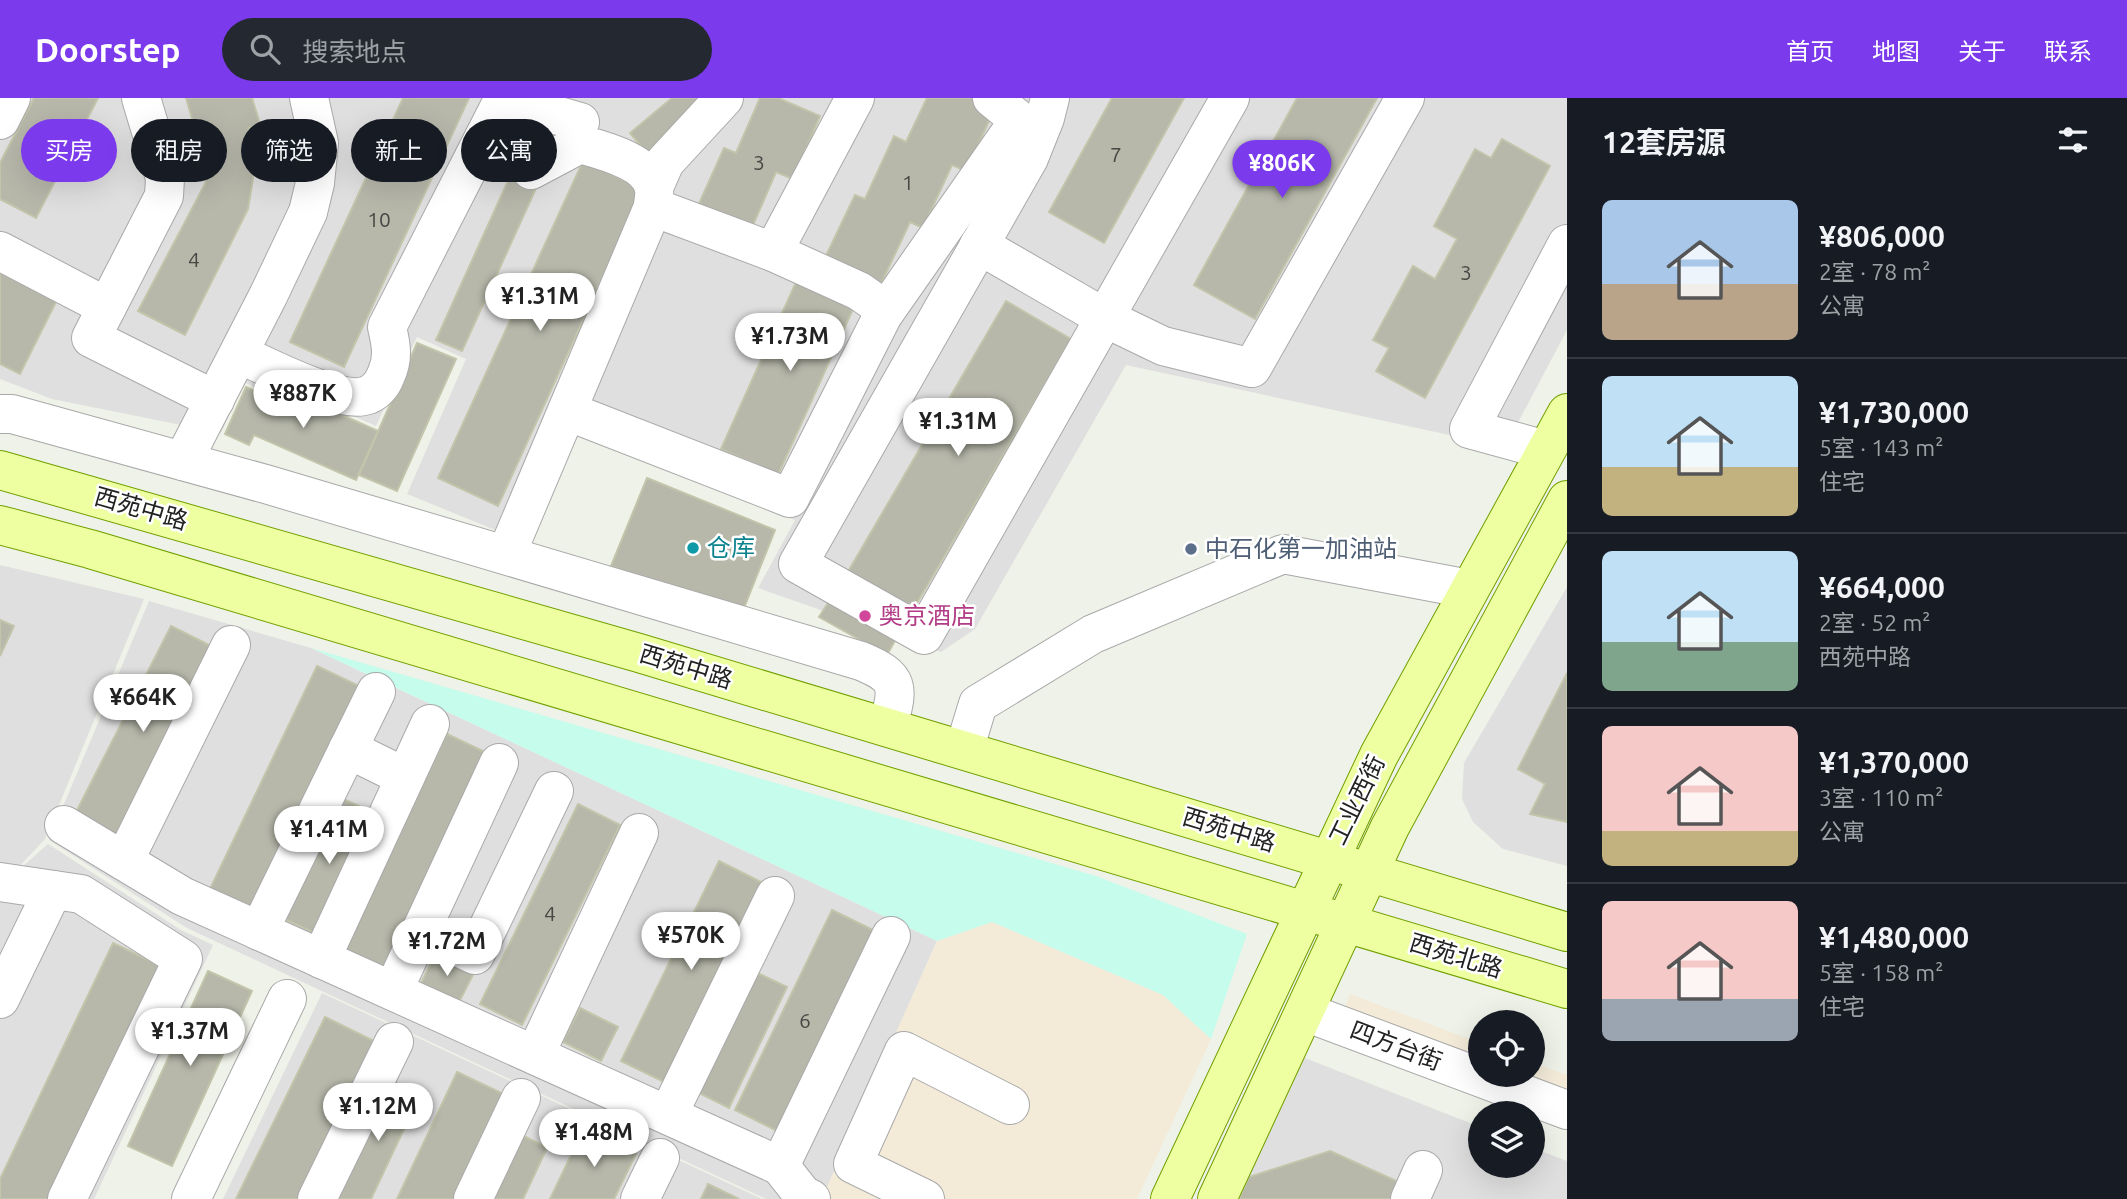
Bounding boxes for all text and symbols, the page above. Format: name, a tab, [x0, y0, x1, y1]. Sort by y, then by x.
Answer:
search box	[222, 18, 712, 81]
icon: search	[246, 30, 284, 68]
text: Doorstep	[35, 31, 180, 68]
text: 搜索地点	[302, 37, 406, 66]
text: 首页	[1786, 38, 1834, 65]
text: 地图	[1872, 38, 1920, 65]
text: 关于	[1958, 38, 2006, 65]
text: 联系	[2044, 38, 2092, 65]
chip: 买房	[21, 119, 117, 182]
chip: 租房	[131, 119, 227, 182]
chip: 筛选	[241, 119, 337, 182]
chip: 新上	[351, 119, 447, 182]
chip: 公寓	[461, 119, 557, 182]
icon: filters	[2054, 121, 2092, 159]
text: 12套房源	[1602, 125, 1726, 159]
pin: ¥806K	[1233, 140, 1331, 200]
house number: 7	[1110, 142, 1122, 166]
house number: 3	[753, 150, 765, 174]
text: ¥806K	[1248, 150, 1316, 175]
house number: 1	[902, 170, 914, 194]
house number: 10	[367, 207, 391, 231]
text: ¥806,000	[1819, 219, 1945, 253]
icon: home	[1658, 228, 1742, 312]
house number: 4	[188, 247, 200, 271]
text: 2室 · 78 m²	[1819, 259, 1930, 284]
house number: 3	[1460, 260, 1472, 284]
pin: ¥1.31M	[483, 274, 597, 333]
text: ¥1.31M	[501, 283, 579, 308]
text: 公寓	[1819, 293, 1865, 318]
pin: ¥1.73M	[733, 314, 847, 373]
text: ¥1.73M	[751, 323, 829, 348]
pin: ¥887K	[254, 370, 352, 430]
text: ¥887K	[269, 380, 337, 405]
text: ¥1,730,000	[1819, 395, 1969, 429]
pin: ¥1.31M	[901, 398, 1015, 458]
icon: home	[1658, 404, 1742, 488]
text: ¥1.31M	[919, 408, 997, 433]
text: 5室 · 143 m²	[1819, 435, 1943, 460]
text: 住宅	[1819, 469, 1865, 494]
street label: 西苑中路	[91, 482, 191, 535]
place label: 仓库	[707, 534, 755, 561]
place label: 中石化第一加油站	[1205, 535, 1397, 562]
marker: 仓库	[685, 540, 701, 556]
marker: 中石化第一加油站	[1183, 541, 1199, 557]
text: ¥664,000	[1819, 570, 1945, 604]
icon: home	[1658, 579, 1742, 663]
place label: 奥京酒店	[879, 602, 975, 629]
marker: 奥京酒店	[857, 608, 873, 624]
text: 2室 · 52 m²	[1819, 610, 1930, 635]
street label: 西苑中路	[636, 640, 736, 693]
text: 西苑中路	[1819, 644, 1911, 669]
pin: ¥664K	[94, 674, 192, 734]
text: ¥664K	[109, 684, 177, 709]
text: ¥1,370,000	[1819, 745, 1969, 779]
street label: 工业西街	[1323, 751, 1390, 849]
icon: home	[1658, 754, 1742, 838]
text: 3室 · 110 m²	[1819, 785, 1943, 810]
street label: 西苑中路	[1179, 803, 1279, 856]
pin: ¥1.41M	[272, 806, 386, 866]
text: ¥1.41M	[290, 816, 368, 841]
text: 公寓	[1819, 819, 1865, 844]
house number: 4	[544, 901, 556, 925]
pin: ¥570K	[642, 912, 740, 972]
pin: ¥1.72M	[390, 918, 504, 978]
text: ¥1,480,000	[1819, 920, 1969, 954]
text: ¥570K	[657, 922, 725, 947]
text: ¥1.72M	[408, 928, 486, 953]
street label: 西苑北路	[1406, 929, 1506, 982]
icon: home	[1658, 929, 1742, 1013]
text: 5室 · 158 m²	[1819, 960, 1943, 985]
text: 住宅	[1819, 994, 1865, 1019]
house number: 6	[799, 1008, 811, 1032]
pin: ¥1.37M	[133, 1009, 247, 1068]
map controls	[1468, 1010, 1545, 1178]
button: locate	[1468, 1010, 1545, 1087]
street label: 四方台街	[1347, 1016, 1446, 1075]
text: ¥1.37M	[151, 1018, 229, 1043]
pin: ¥1.12M	[321, 1084, 435, 1143]
text: ¥1.12M	[339, 1093, 417, 1118]
button: layers	[1468, 1101, 1545, 1178]
pin: ¥1.48M	[537, 1110, 651, 1169]
text: ¥1.48M	[555, 1119, 633, 1144]

